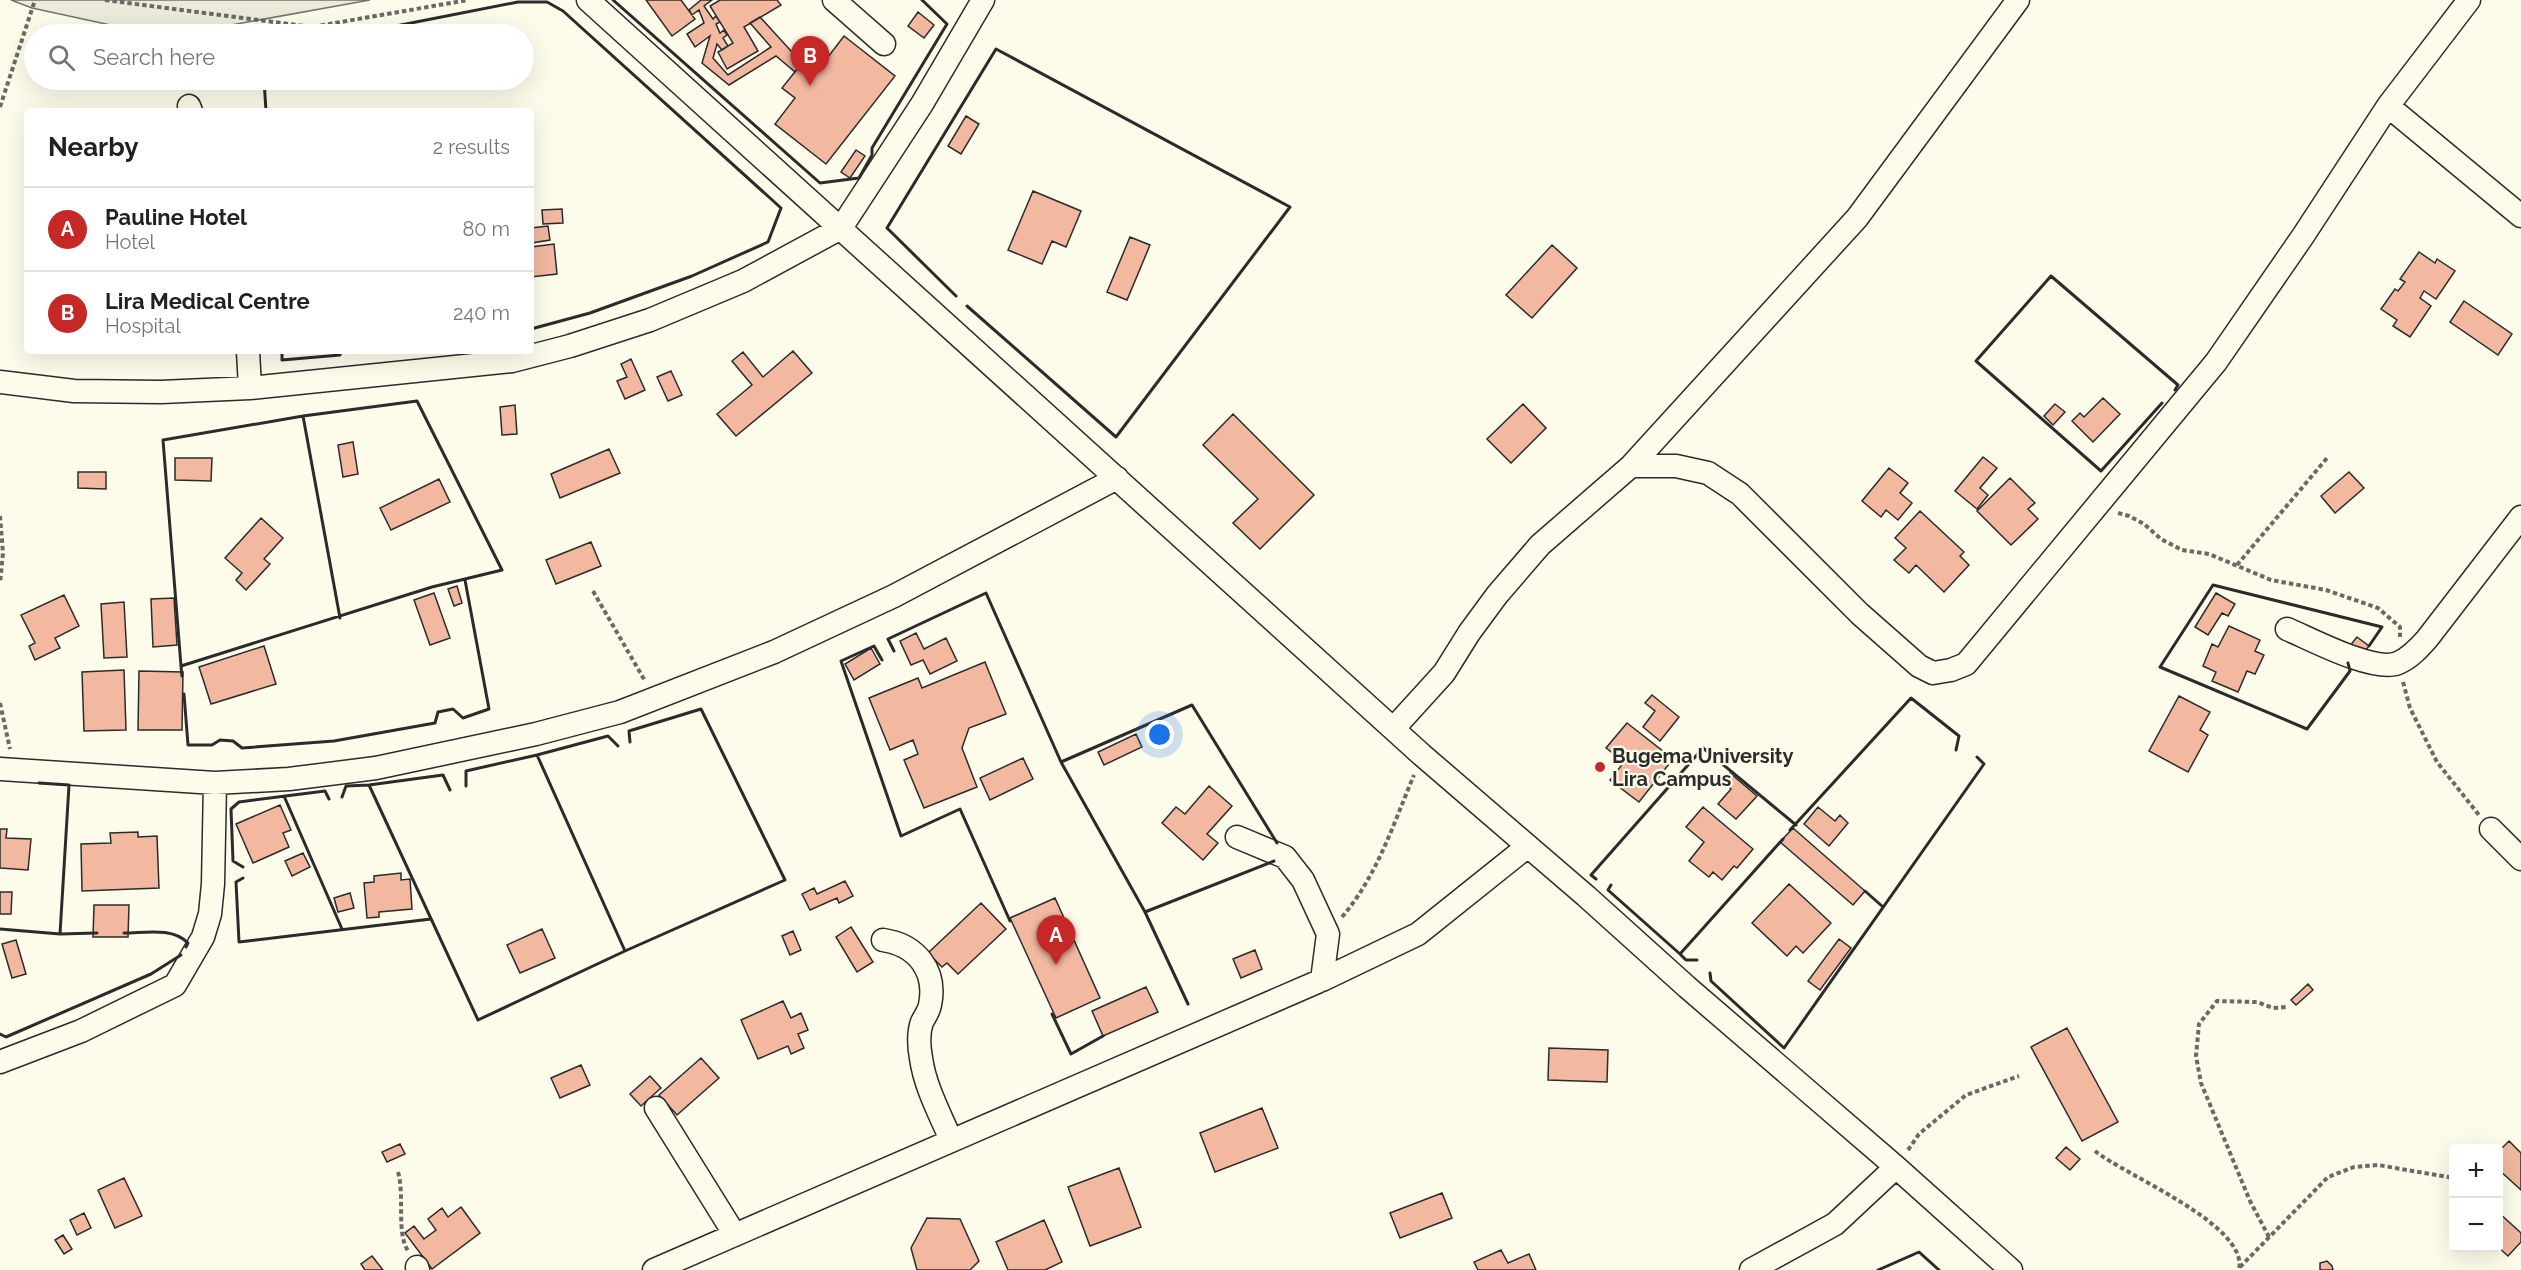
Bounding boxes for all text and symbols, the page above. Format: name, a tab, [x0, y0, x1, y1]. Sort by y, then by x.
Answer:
search box	[24, 24, 534, 90]
pin: B	[790, 36, 830, 86]
icon: search	[45, 41, 78, 74]
text: Search here	[93, 44, 215, 70]
text: Nearby	[48, 132, 138, 162]
text: 2 results	[433, 135, 510, 159]
text: Pauline Hotel	[105, 204, 247, 230]
text: A	[61, 217, 74, 241]
text: 80 m	[462, 217, 510, 241]
text: Hotel	[105, 230, 155, 254]
text: Lira Medical Centre	[105, 288, 310, 314]
text: B	[61, 301, 74, 325]
text: 240 m	[453, 301, 510, 325]
text: Hospital	[105, 314, 181, 338]
your location	[1145, 720, 1174, 749]
place label: Bugema University Lira Campus	[1612, 744, 1793, 791]
marker: Bugema University Lira Campus	[1593, 760, 1607, 774]
pin: A	[1036, 916, 1076, 965]
map controls	[2449, 1144, 2503, 1252]
button: +	[2449, 1144, 2503, 1198]
button: −	[2449, 1198, 2503, 1252]

